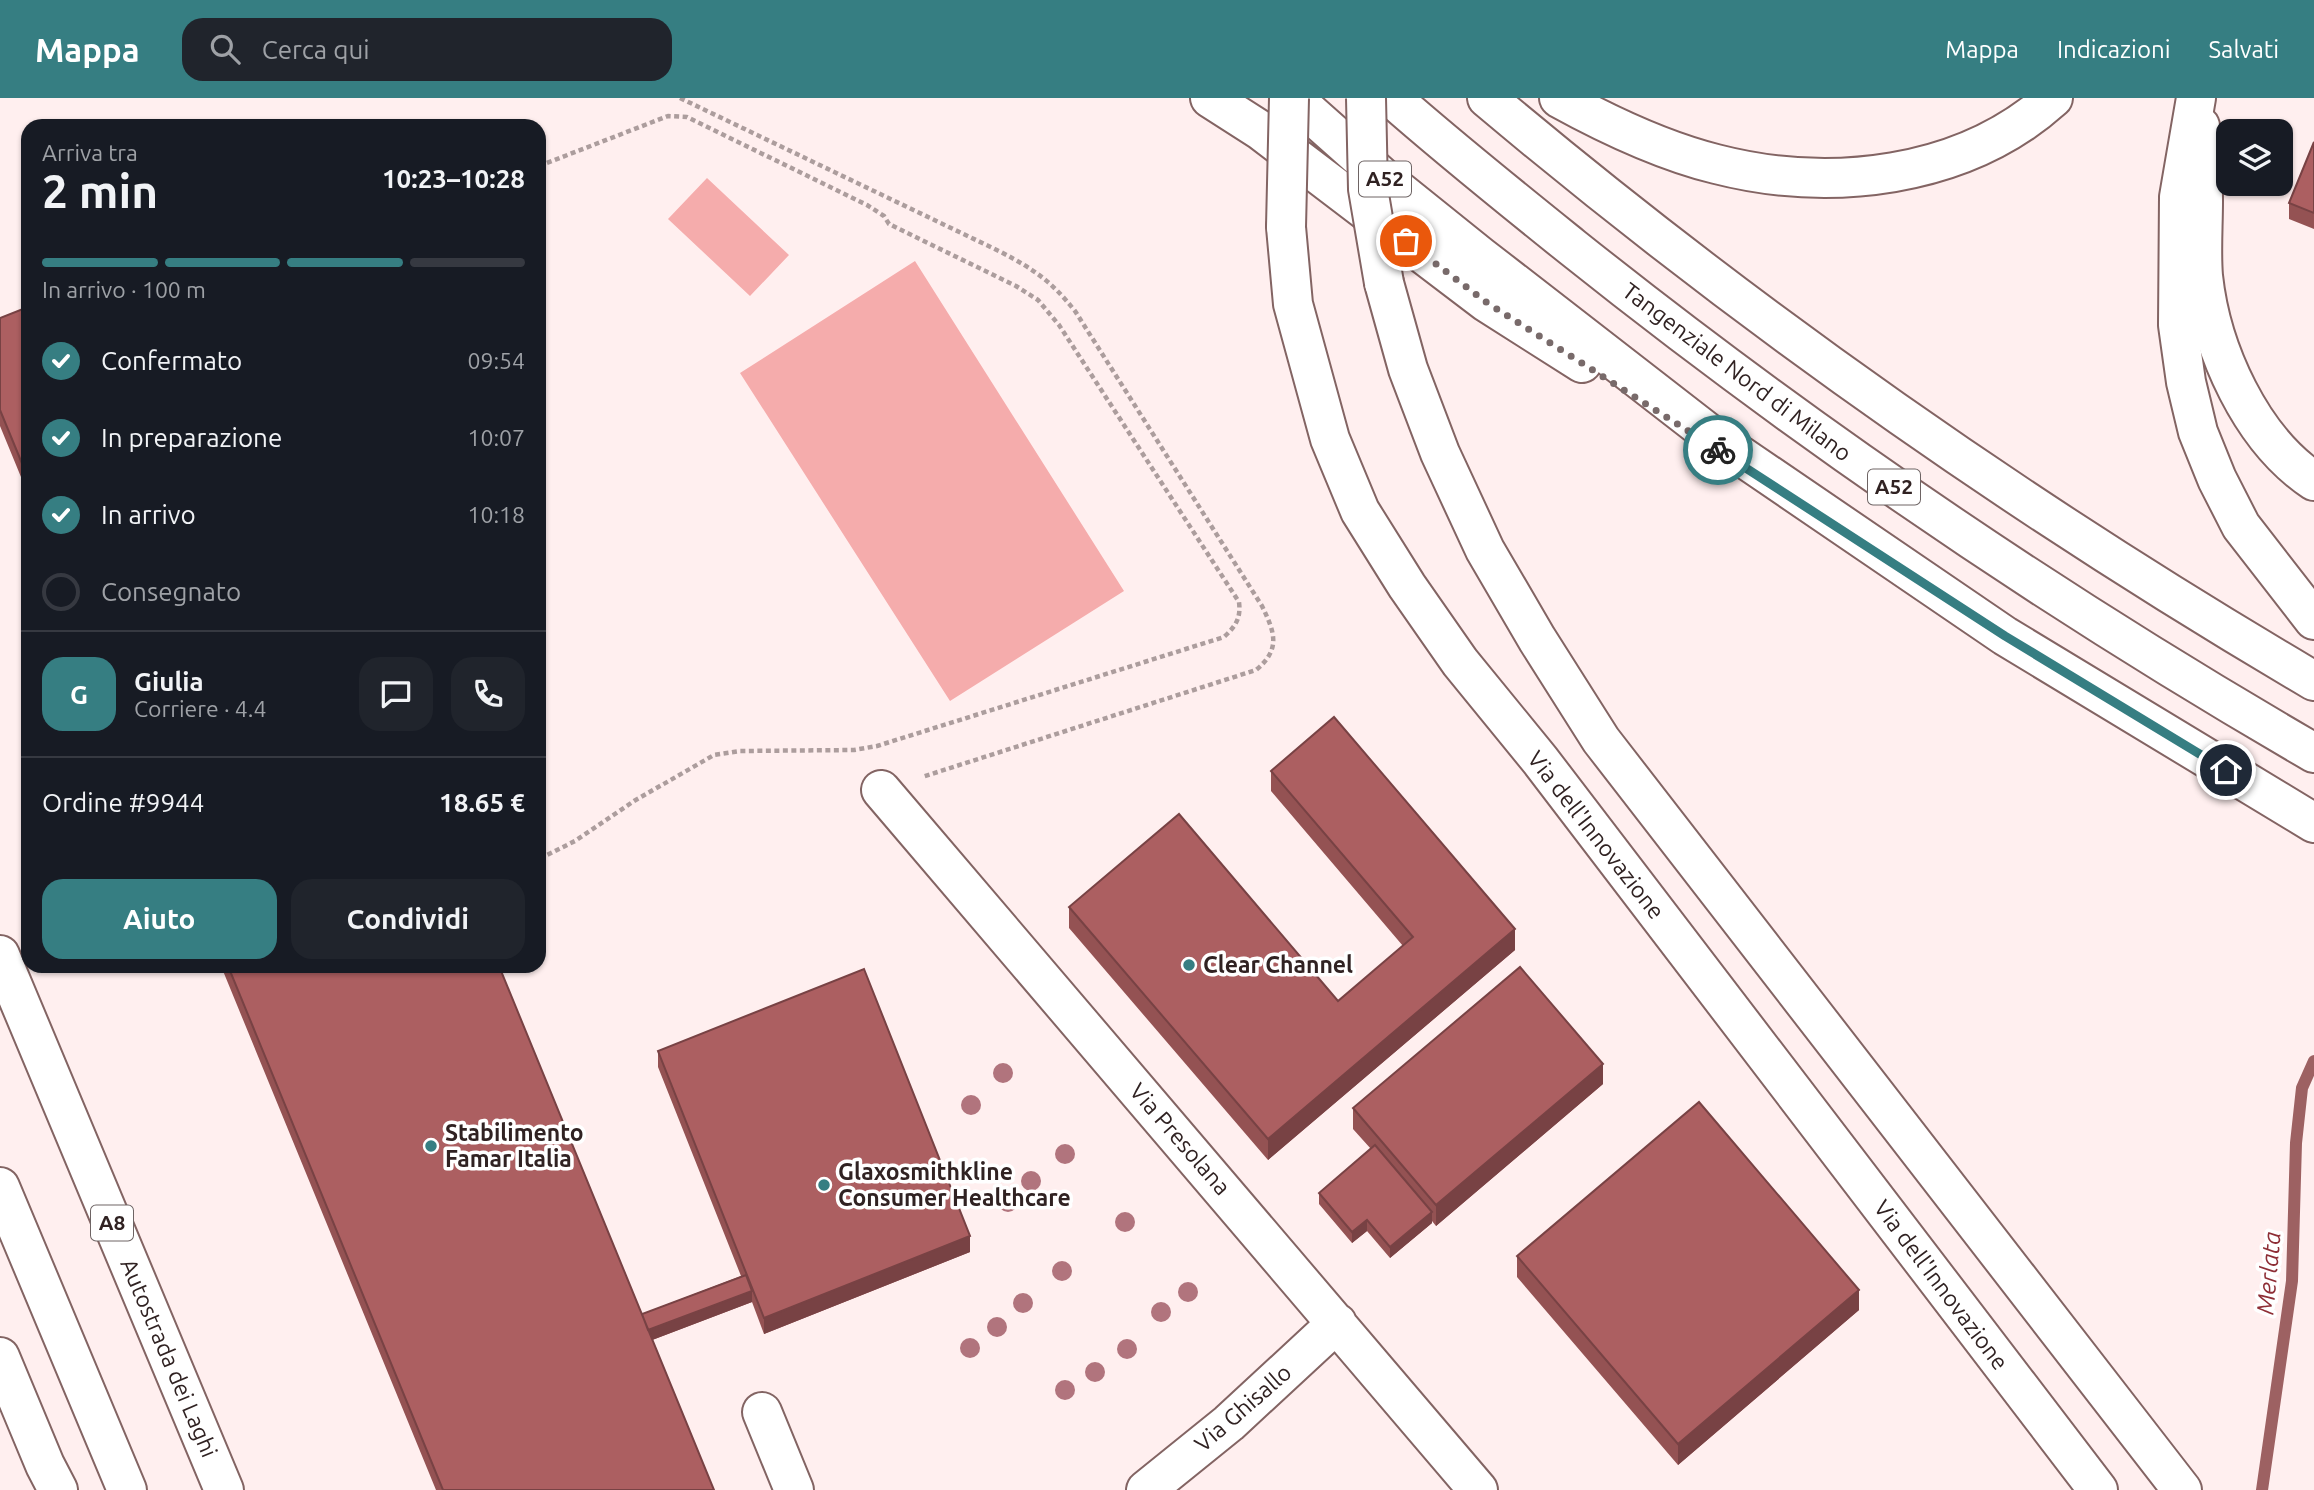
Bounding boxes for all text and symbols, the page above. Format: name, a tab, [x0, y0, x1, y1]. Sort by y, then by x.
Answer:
search box	[182, 18, 672, 81]
icon: search	[206, 30, 244, 68]
text: Mappa	[35, 31, 140, 68]
text: Cerca qui	[262, 35, 370, 64]
text: Mappa	[1945, 36, 2019, 63]
text: Indicazioni	[2057, 36, 2171, 63]
text: Salvati	[2209, 36, 2279, 63]
map controls	[2216, 119, 2293, 196]
button: layers	[2216, 119, 2293, 196]
text: Arriva tra	[42, 140, 138, 165]
road number: A52	[1359, 162, 1411, 196]
text: 10:23–10:28	[382, 164, 525, 193]
text: 2 min	[42, 165, 158, 217]
pin	[1376, 211, 1436, 271]
icon: bag	[1387, 222, 1425, 260]
text: In arrivo · 100 m	[42, 277, 206, 302]
street label: Tangenziale Nord di Milano	[1618, 277, 1856, 466]
icon: check	[42, 342, 80, 380]
text: Confermato	[101, 346, 242, 375]
text: 09:54	[467, 348, 525, 373]
courier	[1683, 415, 1753, 485]
icon: check	[42, 419, 80, 457]
text: In preparazione	[101, 423, 282, 452]
text: 10:07	[467, 425, 525, 450]
icon: bike	[1699, 431, 1737, 469]
road number: A52	[1868, 470, 1920, 504]
icon: check	[42, 496, 80, 534]
text: In arrivo	[101, 500, 196, 529]
text: 10:18	[467, 502, 525, 527]
text: Consegnato	[101, 577, 241, 606]
button: chat	[359, 657, 433, 731]
button: phone	[451, 657, 525, 731]
text: Giulia	[134, 667, 204, 696]
text: G	[70, 680, 88, 709]
text: Corriere · 4.4	[134, 696, 266, 721]
pin	[2196, 740, 2256, 800]
street label: Via dell'Innovazione	[1523, 746, 1670, 923]
icon: home	[2207, 751, 2245, 789]
text: Ordine #9944	[42, 788, 204, 817]
text: 18.65 €	[439, 788, 525, 817]
button: Aiuto	[42, 879, 277, 959]
button: Condividi	[291, 879, 525, 959]
place label: Clear Channel	[1203, 952, 1353, 977]
marker: Clear Channel	[1181, 957, 1197, 973]
street label: Via Presolana	[1125, 1078, 1236, 1199]
place label: Stabilimento Famar Italia	[445, 1120, 584, 1171]
marker: Stabilimento Famar Italia	[423, 1138, 439, 1154]
place label: Glaxosmithkline Consumer Healthcare	[838, 1159, 1071, 1210]
marker: Glaxosmithkline Consumer Healthcare	[816, 1177, 832, 1193]
street label: Via dell'Innovazione	[1869, 1195, 2013, 1374]
road number: A8	[91, 1206, 133, 1240]
water label: Merlata	[2251, 1230, 2286, 1316]
street label: Autostrada dei Laghi	[116, 1255, 223, 1461]
street label: Via Ghisallo	[1189, 1359, 1296, 1456]

